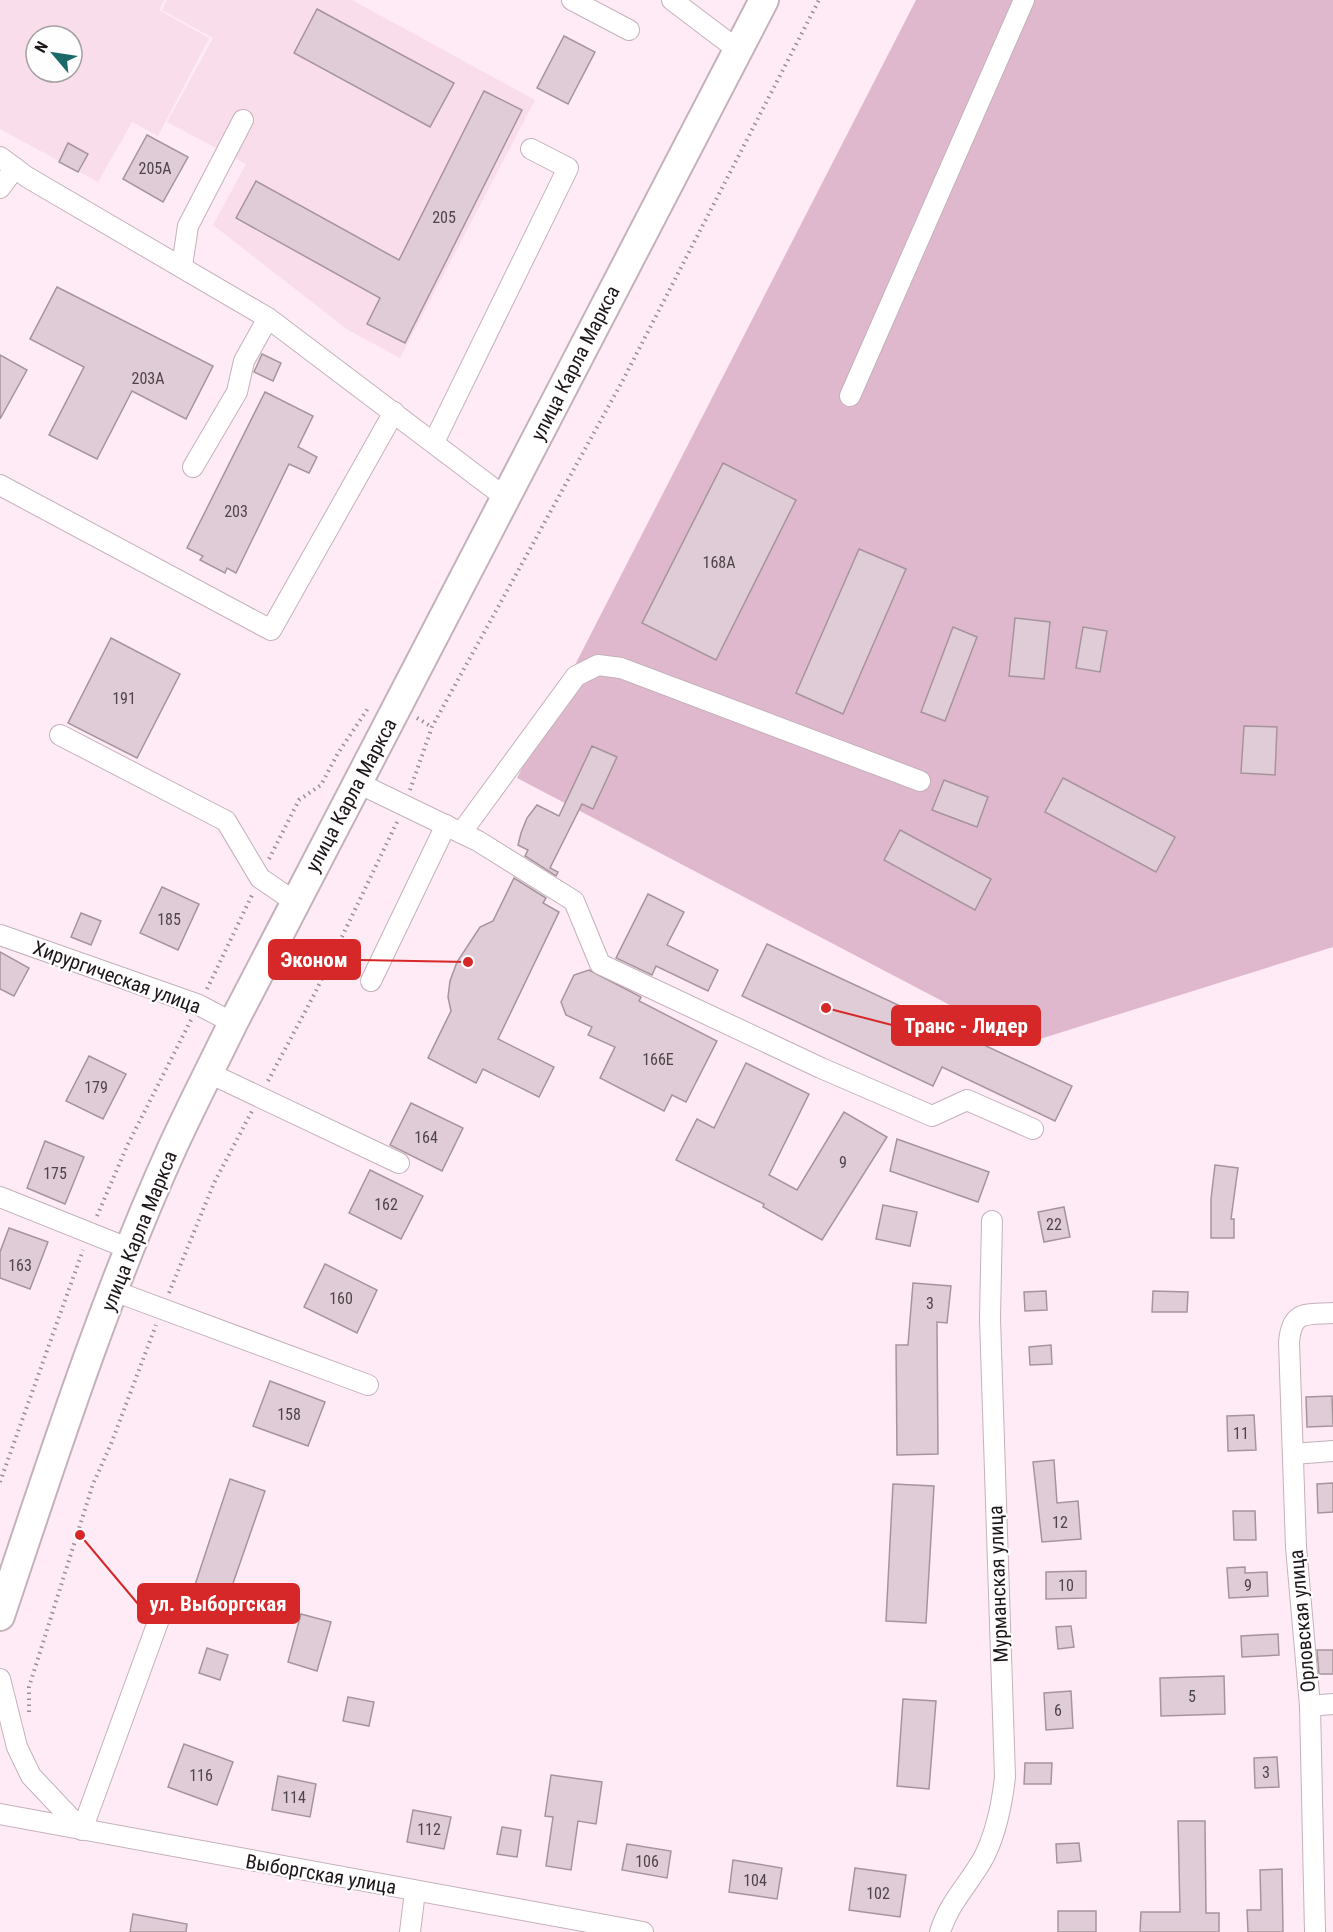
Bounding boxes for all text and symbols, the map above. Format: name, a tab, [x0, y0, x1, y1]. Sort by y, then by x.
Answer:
north arrow	[24, 24, 84, 84]
text: N	[31, 38, 52, 56]
house number: 205А	[139, 159, 171, 178]
house number: 205	[432, 208, 456, 227]
street label: улица Карла Маркса	[526, 282, 624, 444]
house number: 203А	[132, 369, 164, 388]
house number: 203	[224, 502, 248, 521]
house number: 168А	[703, 553, 735, 572]
house number: 191	[112, 689, 136, 708]
street label: улица Карла Маркса	[300, 714, 402, 876]
house number: 185	[157, 910, 181, 929]
street label: Хирургическая улица	[30, 935, 204, 1019]
callout: Эконом	[269, 940, 360, 979]
text: Эконом	[280, 948, 348, 972]
callout: Транс - Лидер	[892, 1006, 1040, 1045]
text: Транс - Лидер	[904, 1014, 1028, 1038]
house number: 166Е	[642, 1050, 674, 1069]
house number: 179	[84, 1078, 108, 1097]
house number: 164	[414, 1128, 438, 1147]
street label: улица Карла Маркса	[96, 1147, 182, 1315]
house number: 9	[839, 1153, 847, 1172]
house number: 175	[43, 1164, 67, 1183]
house number: 162	[374, 1195, 398, 1214]
house number: 22	[1046, 1215, 1062, 1234]
house number: 163	[8, 1256, 32, 1275]
house number: 160	[329, 1289, 353, 1308]
house number: 3	[926, 1294, 934, 1313]
house number: 158	[277, 1405, 301, 1424]
house number: 11	[1233, 1424, 1249, 1443]
street label: Мурманская улица	[983, 1505, 1013, 1663]
house number: 12	[1052, 1513, 1068, 1532]
street label: Орловская улица	[1284, 1549, 1320, 1693]
house number: 10	[1058, 1576, 1074, 1595]
house number: 9	[1244, 1576, 1252, 1595]
callout: ул. Выборгская	[138, 1584, 299, 1623]
text: ул. Выборгская	[150, 1592, 286, 1616]
house number: 5	[1188, 1687, 1196, 1706]
house number: 6	[1054, 1701, 1062, 1720]
house number: 3	[1262, 1763, 1270, 1782]
house number: 116	[189, 1766, 213, 1785]
house number: 114	[282, 1788, 306, 1807]
house number: 112	[417, 1820, 441, 1839]
street label: Выборгская улица	[244, 1849, 398, 1899]
house number: 106	[635, 1852, 659, 1871]
house number: 104	[743, 1871, 767, 1890]
house number: 102	[866, 1884, 890, 1903]

